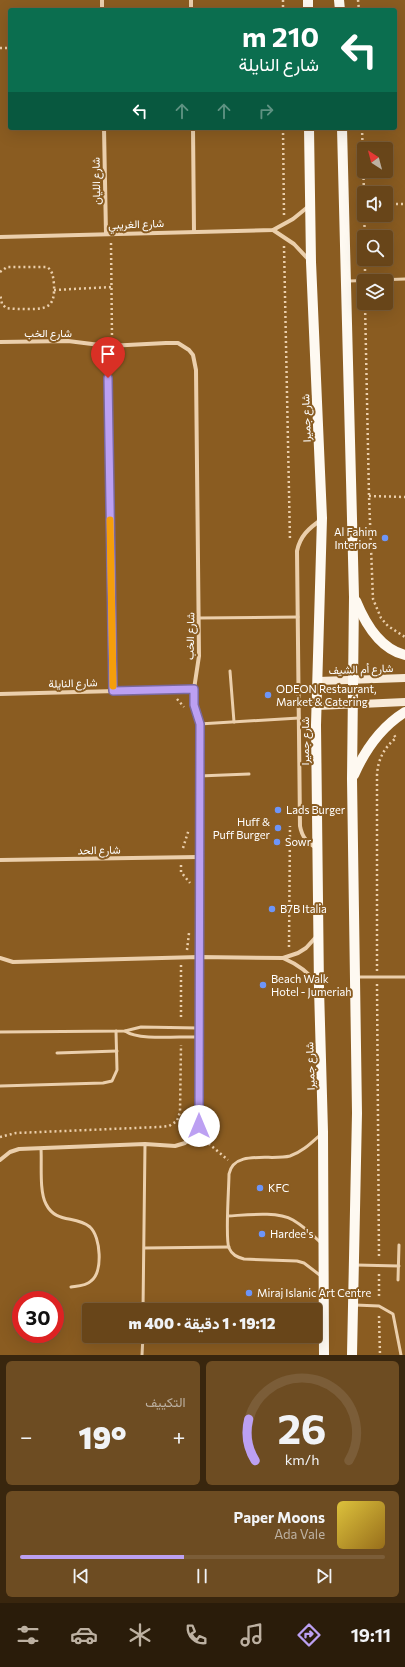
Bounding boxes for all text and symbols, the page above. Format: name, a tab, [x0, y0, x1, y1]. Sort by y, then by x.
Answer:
text: 210 m	[242, 19, 319, 53]
icon: left	[333, 24, 385, 76]
text: شارع النايلة	[239, 53, 319, 75]
icon: left	[129, 100, 151, 122]
icon: ahead	[171, 100, 193, 122]
icon: ahead	[213, 100, 235, 122]
icon: right	[255, 100, 277, 122]
north arrow	[357, 142, 393, 178]
map controls	[357, 142, 393, 310]
street label: شارع الليان	[89, 157, 104, 205]
button: sound	[357, 186, 393, 222]
street label: شارع الغريبي	[108, 216, 165, 235]
button: search	[357, 230, 393, 266]
button: layers	[357, 274, 393, 310]
street label: شارع الخب	[24, 326, 72, 341]
pin	[91, 337, 125, 378]
icon: arrive	[97, 343, 119, 365]
street label: شارع جميرا	[298, 393, 315, 442]
place label: Al Fahim Interiors	[334, 525, 377, 551]
marker: Al Fahim Interiors	[380, 533, 390, 543]
street label: شارع الخب	[183, 612, 198, 660]
street label: شارع أم الشيف	[328, 661, 394, 678]
street label: شارع النايلة	[48, 675, 98, 692]
place label: ODEON Restaurant, Market & Catering	[276, 682, 377, 708]
marker: ODEON Restaurant, Market & Catering	[263, 690, 273, 700]
street label: شارع جميرا	[298, 717, 313, 765]
place label: Lads Burger	[286, 803, 346, 816]
marker: Lads Burger	[273, 805, 283, 815]
place label: Huff & Puff Burger	[213, 815, 271, 841]
marker: Huff & Puff Burger	[273, 823, 283, 833]
place label: Sowr	[285, 835, 312, 848]
marker: Sowr	[272, 837, 282, 847]
street label: شارع الحد	[77, 843, 121, 858]
place label: B7B Italia	[280, 902, 327, 915]
marker: B7B Italia	[267, 904, 277, 914]
place label: Beach Walk Hotel - Jumeriah	[271, 972, 352, 999]
marker: Beach Walk Hotel - Jumeriah	[258, 980, 268, 990]
street label: شارع جميرا	[302, 1041, 319, 1090]
position arrow	[178, 1105, 220, 1147]
place label: KFC	[268, 1181, 289, 1194]
marker: KFC	[255, 1183, 265, 1193]
place label: Hardee's	[270, 1227, 313, 1240]
marker: Hardee's	[257, 1229, 267, 1239]
place label: Miraj Islanic Art Centre	[257, 1286, 372, 1299]
marker: Miraj Islanic Art Centre	[244, 1288, 254, 1298]
speed limit sign: 30	[12, 1291, 64, 1343]
text: 19:12 · 1 دقيقة · 400 m	[129, 1314, 275, 1332]
text: التكييف	[145, 1394, 186, 1410]
text: 26	[278, 1402, 327, 1453]
text: 19°	[78, 1418, 127, 1455]
text: −	[20, 1423, 33, 1450]
text: +	[173, 1423, 185, 1450]
text: km/h	[285, 1450, 320, 1468]
text: Paper Moons	[234, 1508, 325, 1526]
text: Ada Vale	[274, 1526, 325, 1542]
icon: previous	[70, 1565, 92, 1587]
icon: pause	[191, 1565, 213, 1587]
icon: next	[313, 1565, 335, 1587]
icon: filters	[14, 1621, 42, 1649]
icon: car	[70, 1621, 98, 1649]
icon: climate	[126, 1621, 154, 1649]
icon: phone	[182, 1621, 210, 1649]
icon: music	[238, 1621, 266, 1649]
icon: directions	[295, 1621, 323, 1649]
text: 19:11	[351, 1624, 391, 1646]

